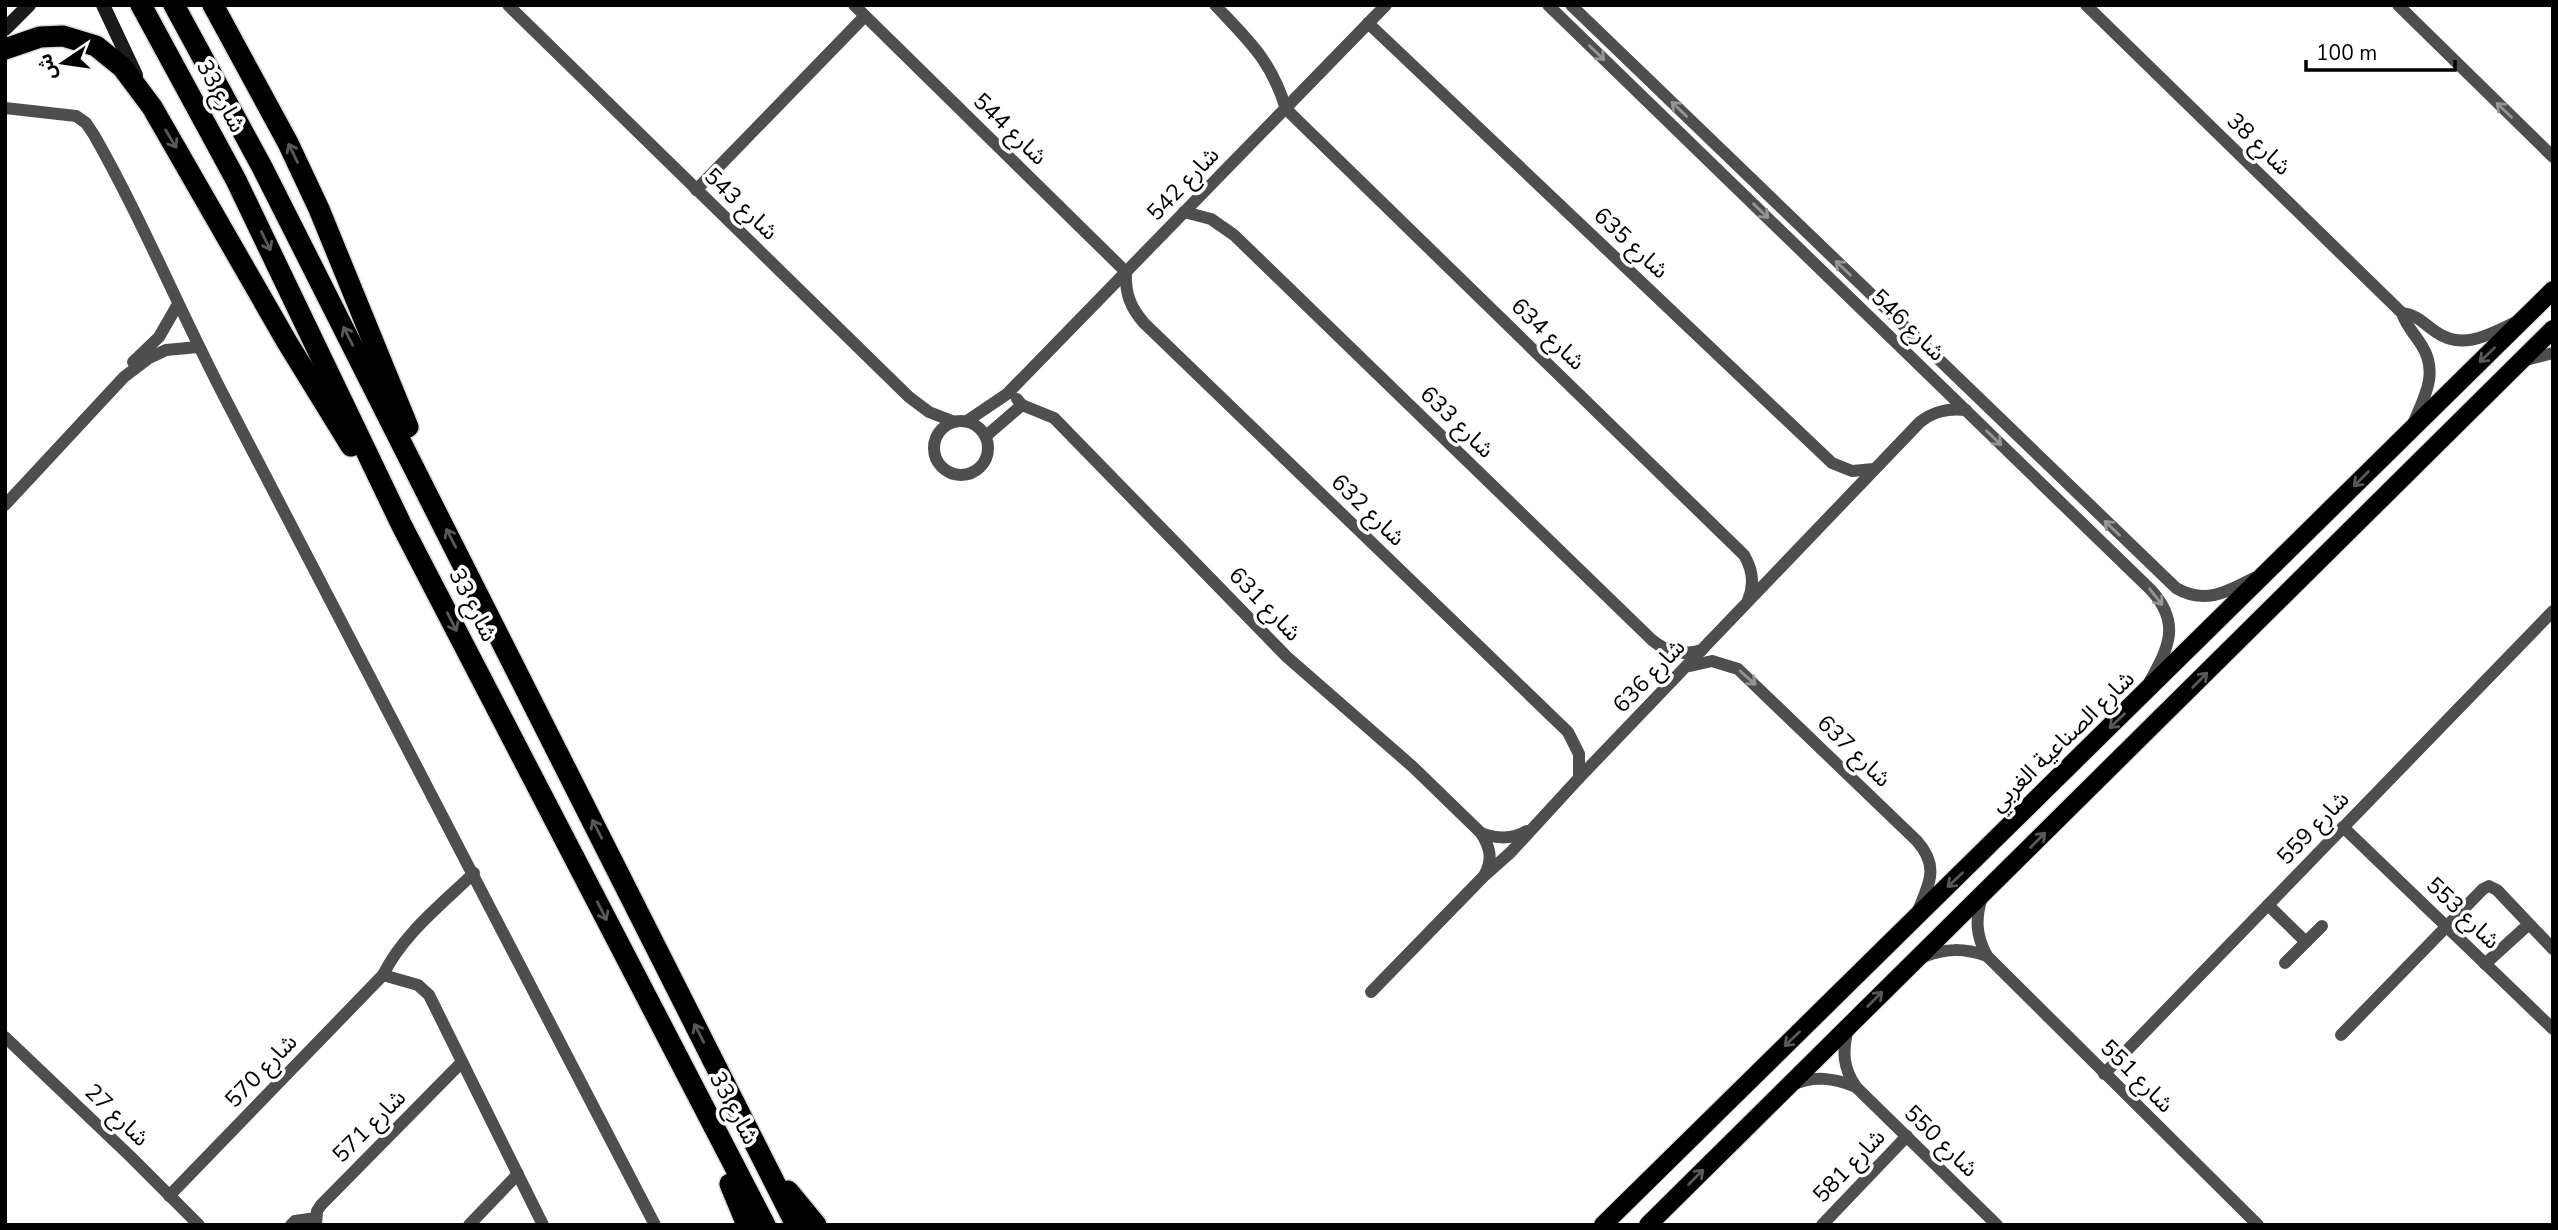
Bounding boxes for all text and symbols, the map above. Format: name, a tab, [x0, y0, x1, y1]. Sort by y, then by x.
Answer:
north arrow	[28, 28, 98, 98]
scale bar	[2306, 28, 2455, 72]
text: 100 m	[2316, 39, 2377, 67]
one-way arrow	[1589, 44, 1606, 61]
text: ش	[32, 51, 63, 82]
street label: شارع 33	[188, 54, 253, 138]
street label: شارع 544	[965, 86, 1054, 173]
one-way arrow	[1671, 101, 1688, 118]
one-way arrow	[2496, 101, 2513, 118]
street label: شارع 38	[2219, 106, 2298, 183]
one-way arrow	[164, 128, 178, 148]
street label: شارع 542	[1140, 140, 1227, 229]
one-way arrow	[285, 143, 299, 164]
street label: شارع 543	[696, 161, 785, 248]
street label: شارع 635	[1586, 200, 1675, 286]
one-way arrow	[1752, 203, 1769, 220]
one-way arrow	[259, 230, 273, 251]
one-way arrow	[1835, 259, 1852, 276]
street label: شارع 546	[1863, 282, 1952, 369]
street label: شارع 634	[1503, 291, 1592, 378]
one-way arrow	[341, 326, 355, 346]
one-way arrow	[2479, 347, 2496, 364]
street label: شارع 633	[1412, 379, 1501, 466]
one-way arrow	[1986, 429, 2003, 446]
street label: شارع 632	[1323, 467, 1412, 554]
one-way arrow	[2353, 470, 2370, 487]
one-way arrow	[2104, 519, 2121, 536]
one-way arrow	[444, 528, 458, 549]
street label: شارع 631	[1221, 560, 1308, 649]
street label: شارع 33	[441, 563, 505, 647]
one-way arrow	[2149, 587, 2164, 606]
one-way arrow	[446, 611, 459, 632]
street label: شارع 636	[1606, 632, 1693, 721]
street label: شارع الصناعية الغربي	[1983, 664, 2142, 819]
one-way arrow	[1739, 670, 1757, 686]
one-way arrow	[2191, 672, 2208, 689]
street label: شارع 637	[1809, 708, 1898, 795]
one-way arrow	[2109, 712, 2126, 729]
street label: شارع 559	[2270, 784, 2357, 873]
one-way arrow	[589, 819, 603, 840]
one-way arrow	[2030, 832, 2047, 849]
street label: شارع 553	[2418, 870, 2507, 957]
one-way arrow	[1946, 872, 1963, 889]
one-way arrow	[595, 900, 609, 920]
one-way arrow	[1866, 990, 1883, 1007]
one-way arrow	[691, 1023, 705, 1044]
street label: شارع 570	[218, 1027, 305, 1116]
one-way arrow	[1784, 1031, 1801, 1048]
street label: شارع 551	[2093, 1032, 2181, 1120]
street label: شارع 33	[701, 1066, 766, 1150]
street label: شارع 27	[77, 1077, 156, 1154]
street label: شارع 571	[325, 1082, 413, 1170]
street label: شارع 550	[1896, 1098, 1985, 1185]
street label: شارع 581	[1806, 1122, 1893, 1211]
one-way arrow	[1688, 1168, 1705, 1185]

